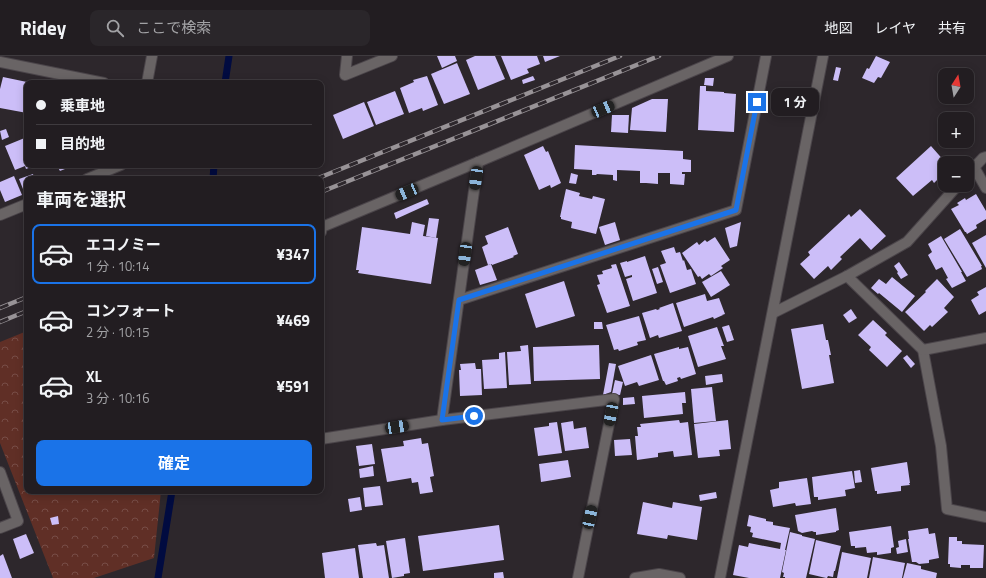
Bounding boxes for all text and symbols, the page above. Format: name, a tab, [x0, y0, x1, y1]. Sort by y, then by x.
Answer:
search box	[90, 10, 370, 46]
text: Ridey	[20, 13, 66, 42]
text: ここで検索	[136, 16, 211, 39]
icon: search	[104, 17, 126, 39]
text: 地図	[824, 17, 852, 38]
text: レイヤ	[874, 17, 916, 38]
text: 共有	[938, 17, 966, 38]
north arrow	[938, 68, 974, 104]
map controls	[938, 68, 974, 192]
callout: 1 分	[771, 88, 819, 116]
text: 1 分	[783, 92, 807, 112]
route end	[748, 93, 766, 111]
text: 乗車地	[60, 94, 105, 117]
car	[590, 99, 616, 119]
button: +	[938, 112, 974, 148]
text: 目的地	[60, 132, 105, 155]
button: −	[938, 156, 974, 192]
car	[468, 165, 484, 191]
car	[394, 182, 420, 202]
text: 車両を選択	[36, 186, 126, 213]
text: エコノミー	[86, 233, 161, 256]
icon: car	[38, 236, 74, 272]
car	[457, 241, 473, 267]
text: ¥347	[276, 243, 310, 266]
text: 1 分 · 10:14	[86, 256, 150, 276]
text: コンフォート	[86, 299, 176, 322]
icon: car	[38, 302, 74, 338]
text: ¥469	[276, 309, 310, 332]
text: 2 分 · 10:15	[86, 322, 150, 342]
text: XL	[86, 365, 102, 388]
icon: car	[38, 368, 74, 404]
text: ¥591	[276, 375, 310, 398]
text: 3 分 · 10:16	[86, 388, 150, 408]
car	[603, 401, 619, 427]
route start	[465, 407, 483, 425]
car	[384, 419, 410, 435]
button: 確定	[36, 440, 312, 486]
car	[582, 504, 598, 530]

